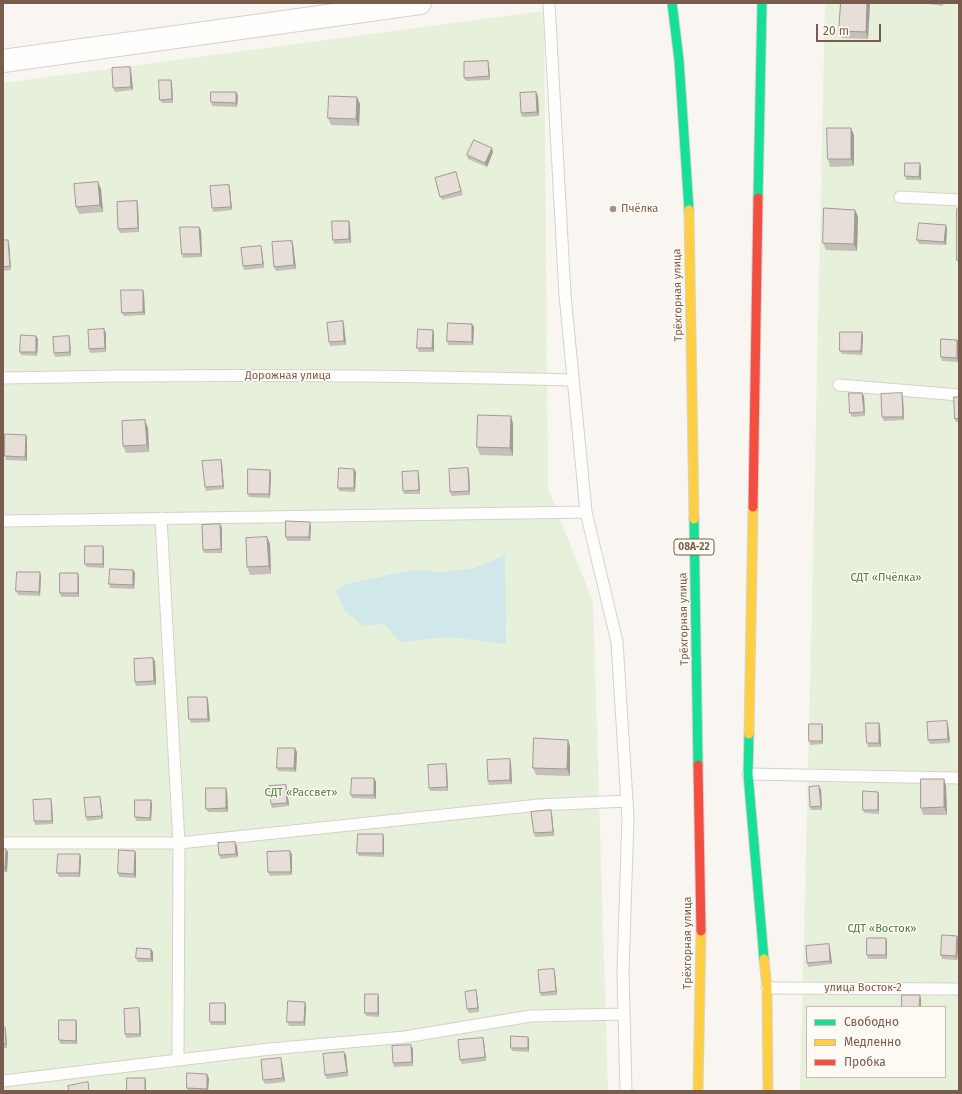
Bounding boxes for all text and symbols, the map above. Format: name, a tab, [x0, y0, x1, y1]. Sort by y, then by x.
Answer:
scale bar	[818, 16, 883, 42]
text: 20 m	[823, 24, 849, 38]
place label: Пчёлка	[621, 202, 658, 216]
marker: Пчёлка	[608, 204, 618, 214]
street label: Трёхгорная улица	[671, 248, 685, 342]
street label: Дорожная улица	[245, 369, 331, 383]
road number: 08А-22	[674, 539, 714, 555]
park label: СДТ «Пчёлка»	[850, 571, 922, 585]
street label: Трёхгорная улица	[677, 572, 691, 666]
park label: СДТ «Рассвет»	[265, 786, 337, 800]
street label: Трёхгорная улица	[681, 897, 695, 989]
park label: СДТ «Восток»	[847, 922, 917, 936]
street label: улица Восток-2	[824, 981, 902, 995]
legend	[806, 1006, 946, 1078]
text: Свободно	[844, 1015, 899, 1029]
text: Медленно	[844, 1035, 901, 1049]
text: Пробка	[844, 1055, 886, 1069]

